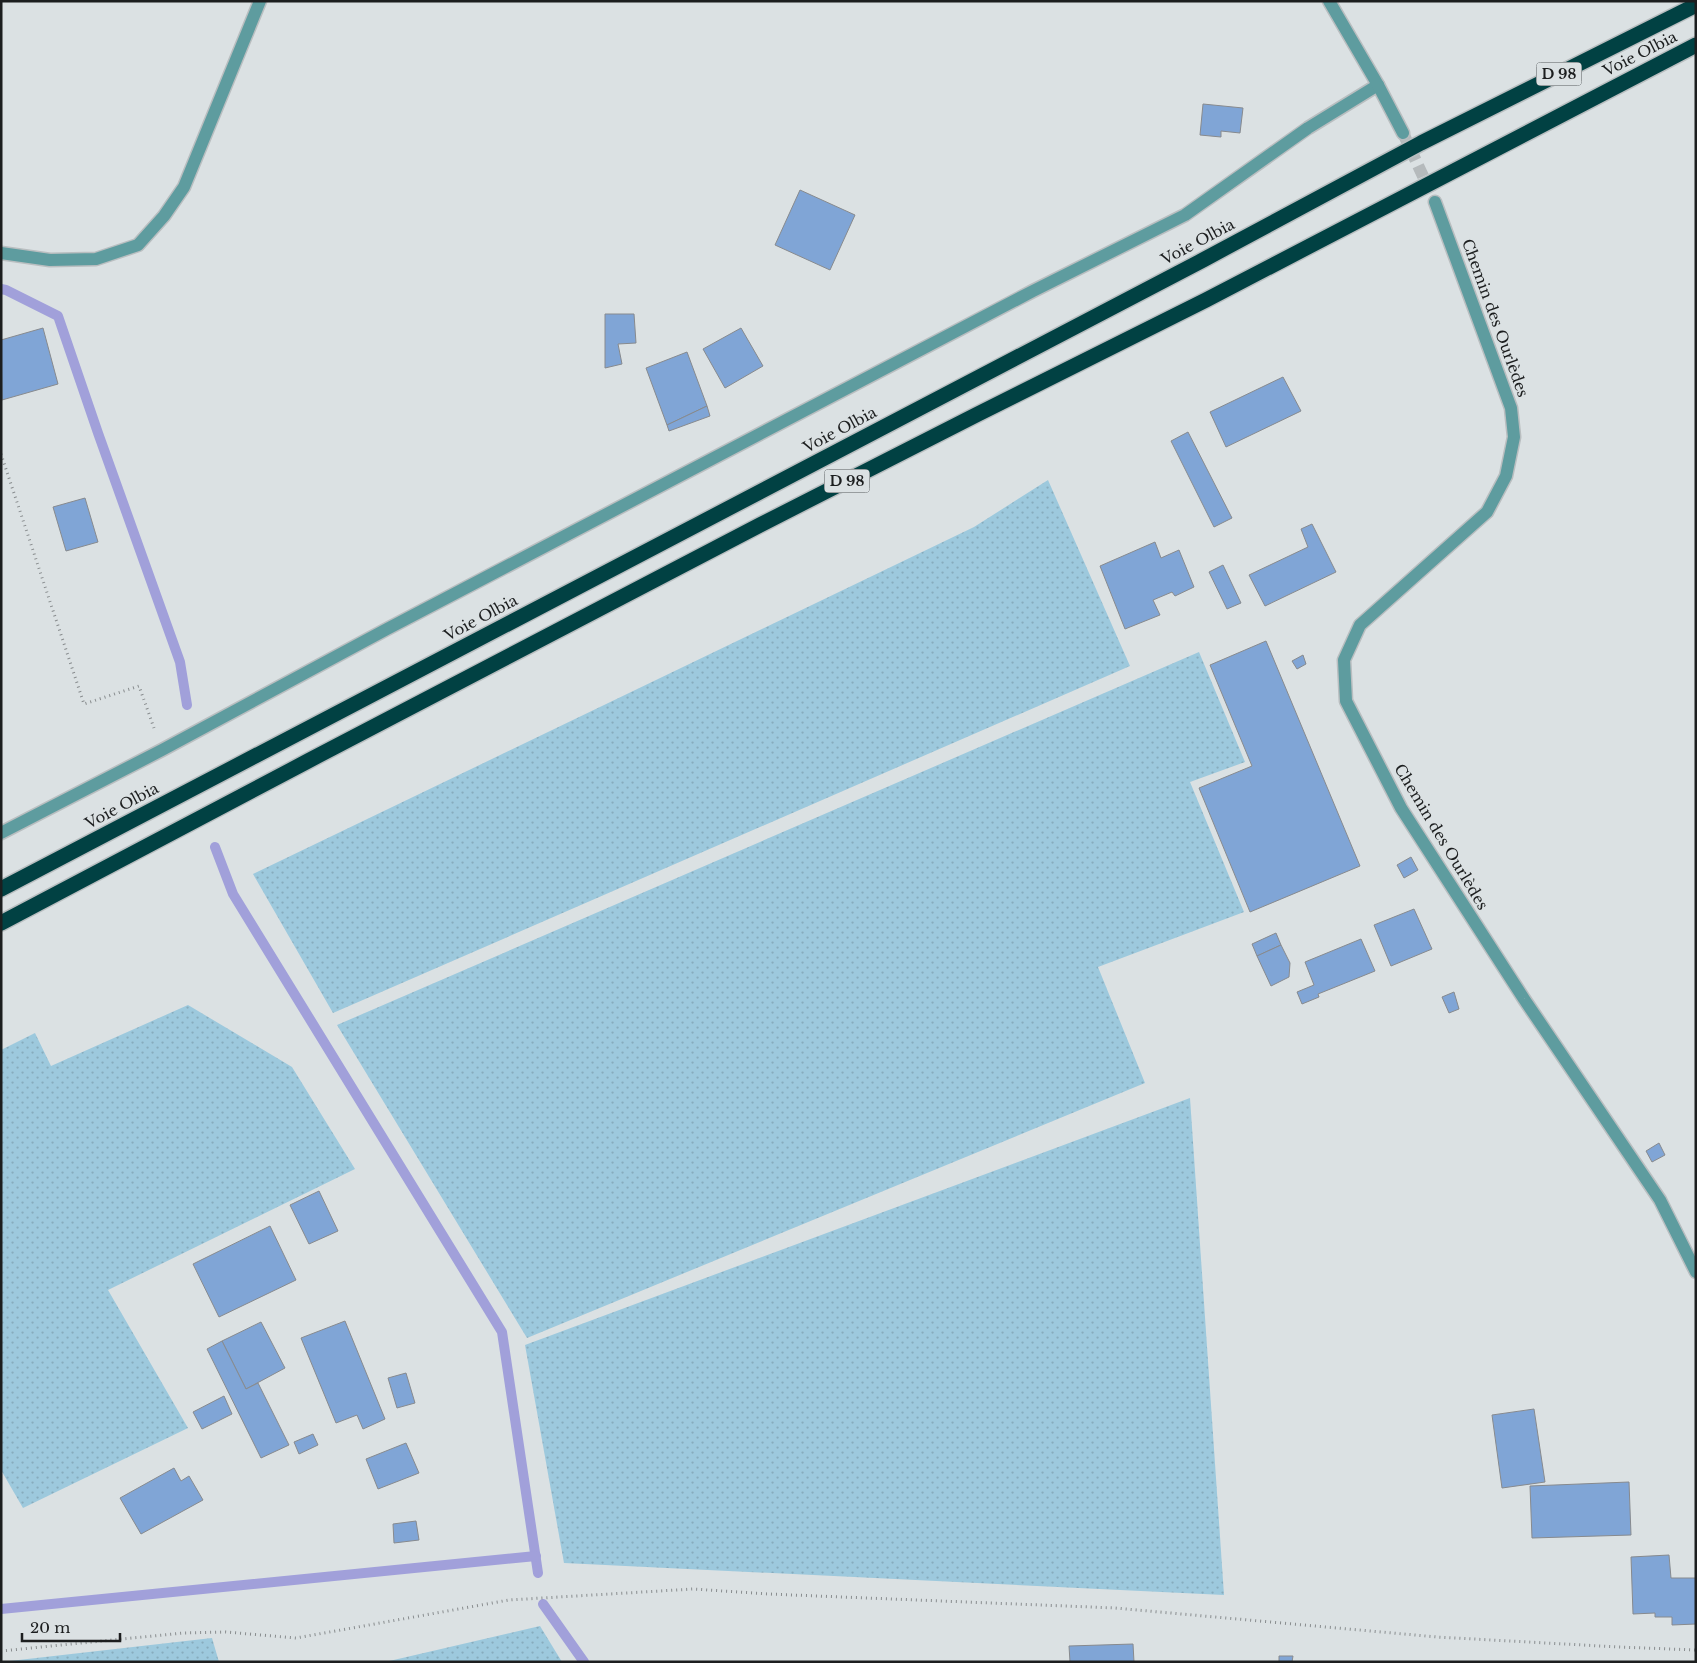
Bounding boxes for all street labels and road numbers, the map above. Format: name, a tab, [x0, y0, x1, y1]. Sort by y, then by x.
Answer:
street label: Voie Olbia	[1599, 27, 1681, 81]
road number: D 98	[1536, 62, 1582, 86]
street label: Voie Olbia	[1157, 214, 1238, 269]
street label: Chemin des Ourlèdes	[1458, 236, 1533, 400]
street label: Voie Olbia	[799, 402, 880, 457]
road number: D 98	[824, 470, 870, 492]
street label: Voie Olbia	[440, 590, 521, 645]
street label: Chemin des Ourlèdes	[1390, 760, 1493, 913]
street label: Voie Olbia	[81, 778, 162, 833]

